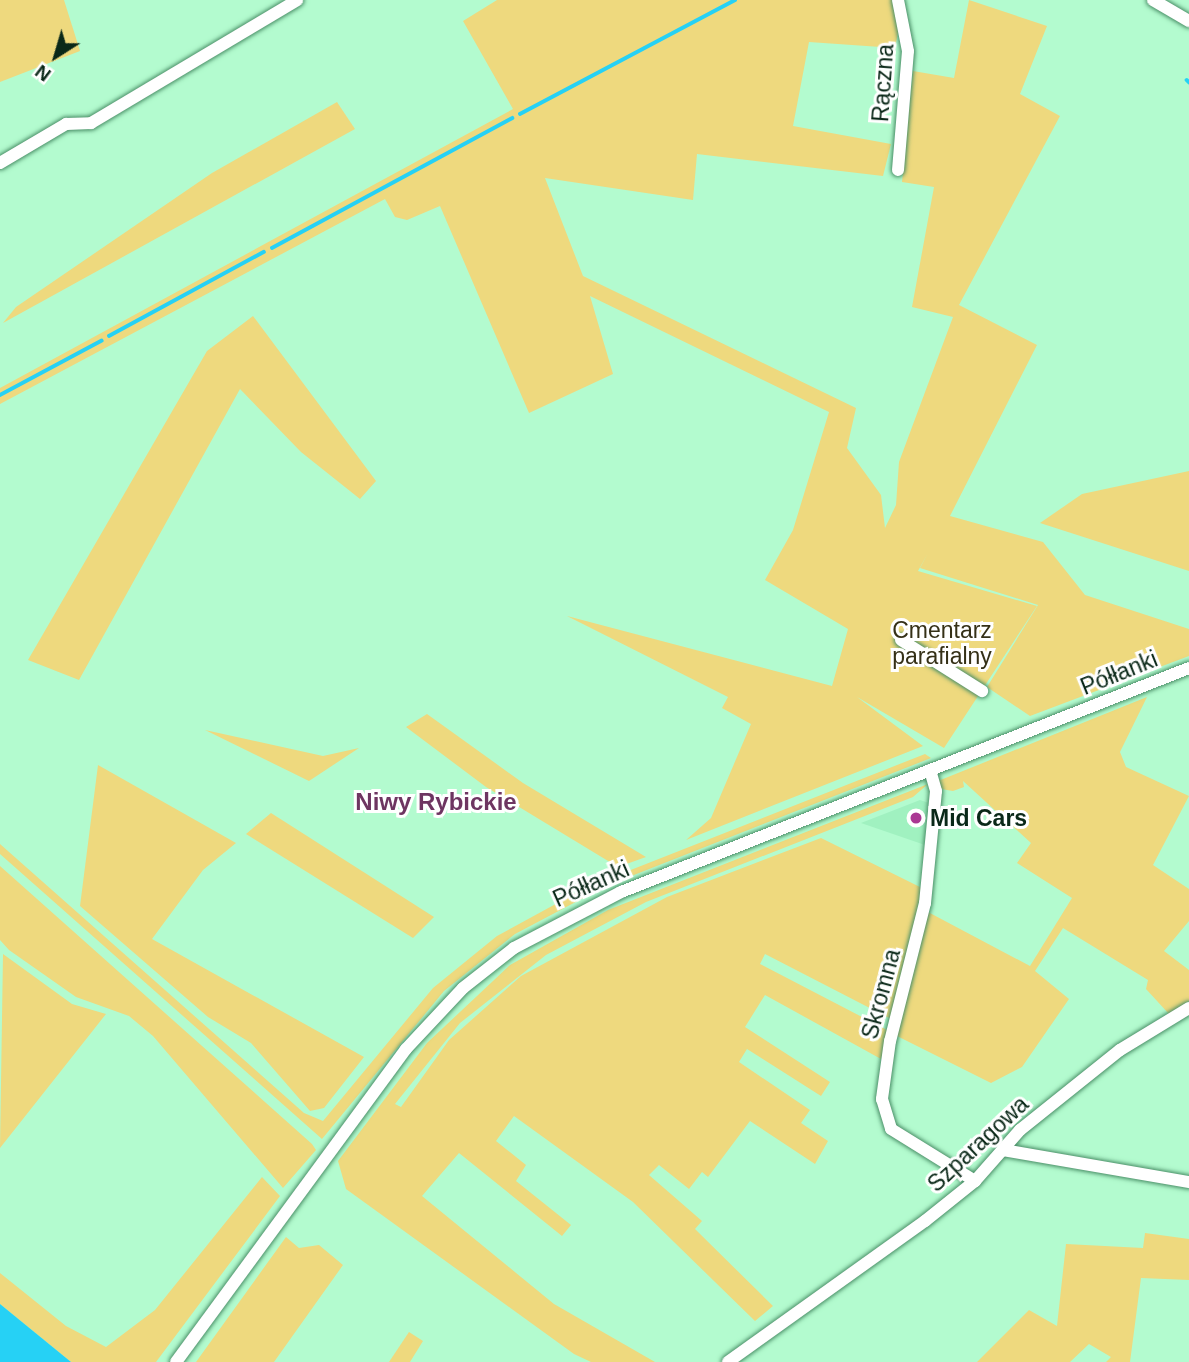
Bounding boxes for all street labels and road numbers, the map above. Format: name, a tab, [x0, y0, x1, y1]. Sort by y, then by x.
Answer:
street label: Rączna	[867, 43, 899, 123]
street label: Półłanki	[1076, 645, 1162, 701]
street label: Półłanki	[549, 855, 633, 913]
street label: Skromna	[856, 946, 906, 1042]
street label: Szparagowa	[922, 1090, 1034, 1198]

